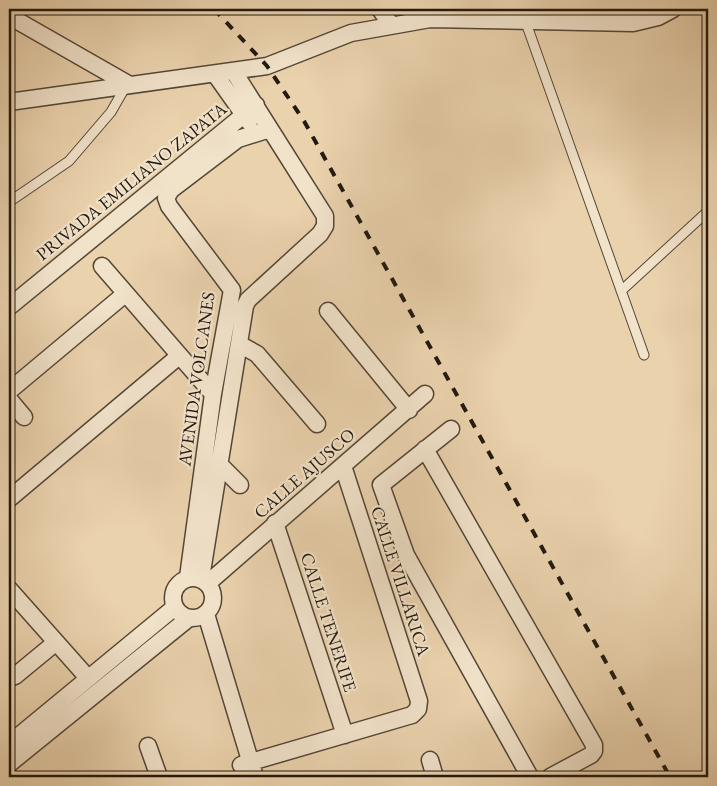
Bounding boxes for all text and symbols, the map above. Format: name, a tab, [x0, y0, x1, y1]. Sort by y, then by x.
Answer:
street label: PRIVADA EMILIANO ZAPATA	[31, 97, 231, 265]
street label: AVENIDA VOLCANES	[172, 291, 220, 468]
street label: CALLE AJUSCO	[249, 423, 359, 523]
street label: CALLE VILLARICA	[366, 503, 436, 659]
street label: CALLE TENERIFE	[296, 550, 362, 694]

